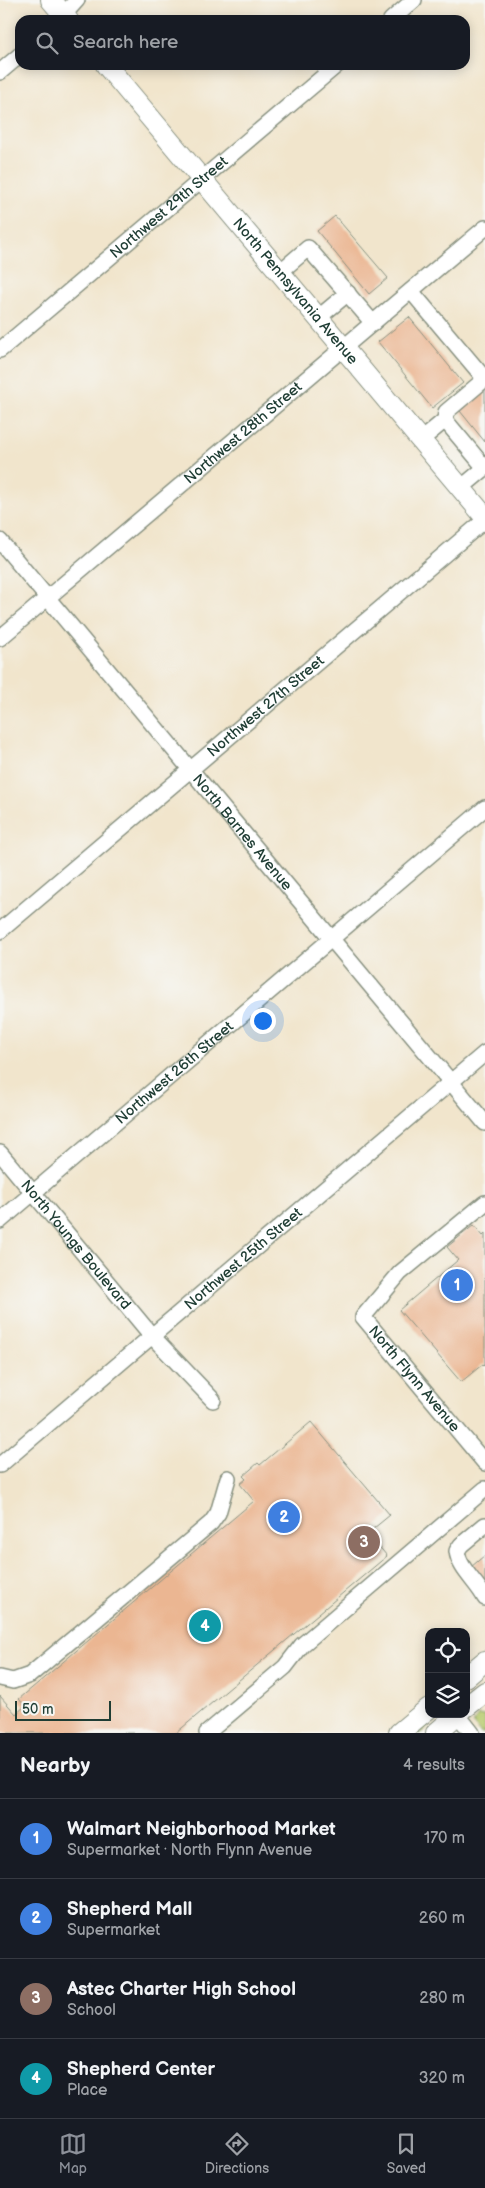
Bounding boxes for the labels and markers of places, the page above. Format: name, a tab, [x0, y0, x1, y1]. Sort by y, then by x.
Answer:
pin: 1	[441, 1266, 473, 1304]
pin: 2	[268, 1498, 300, 1536]
pin: 3	[348, 1523, 380, 1561]
pin: 4	[189, 1607, 221, 1645]

